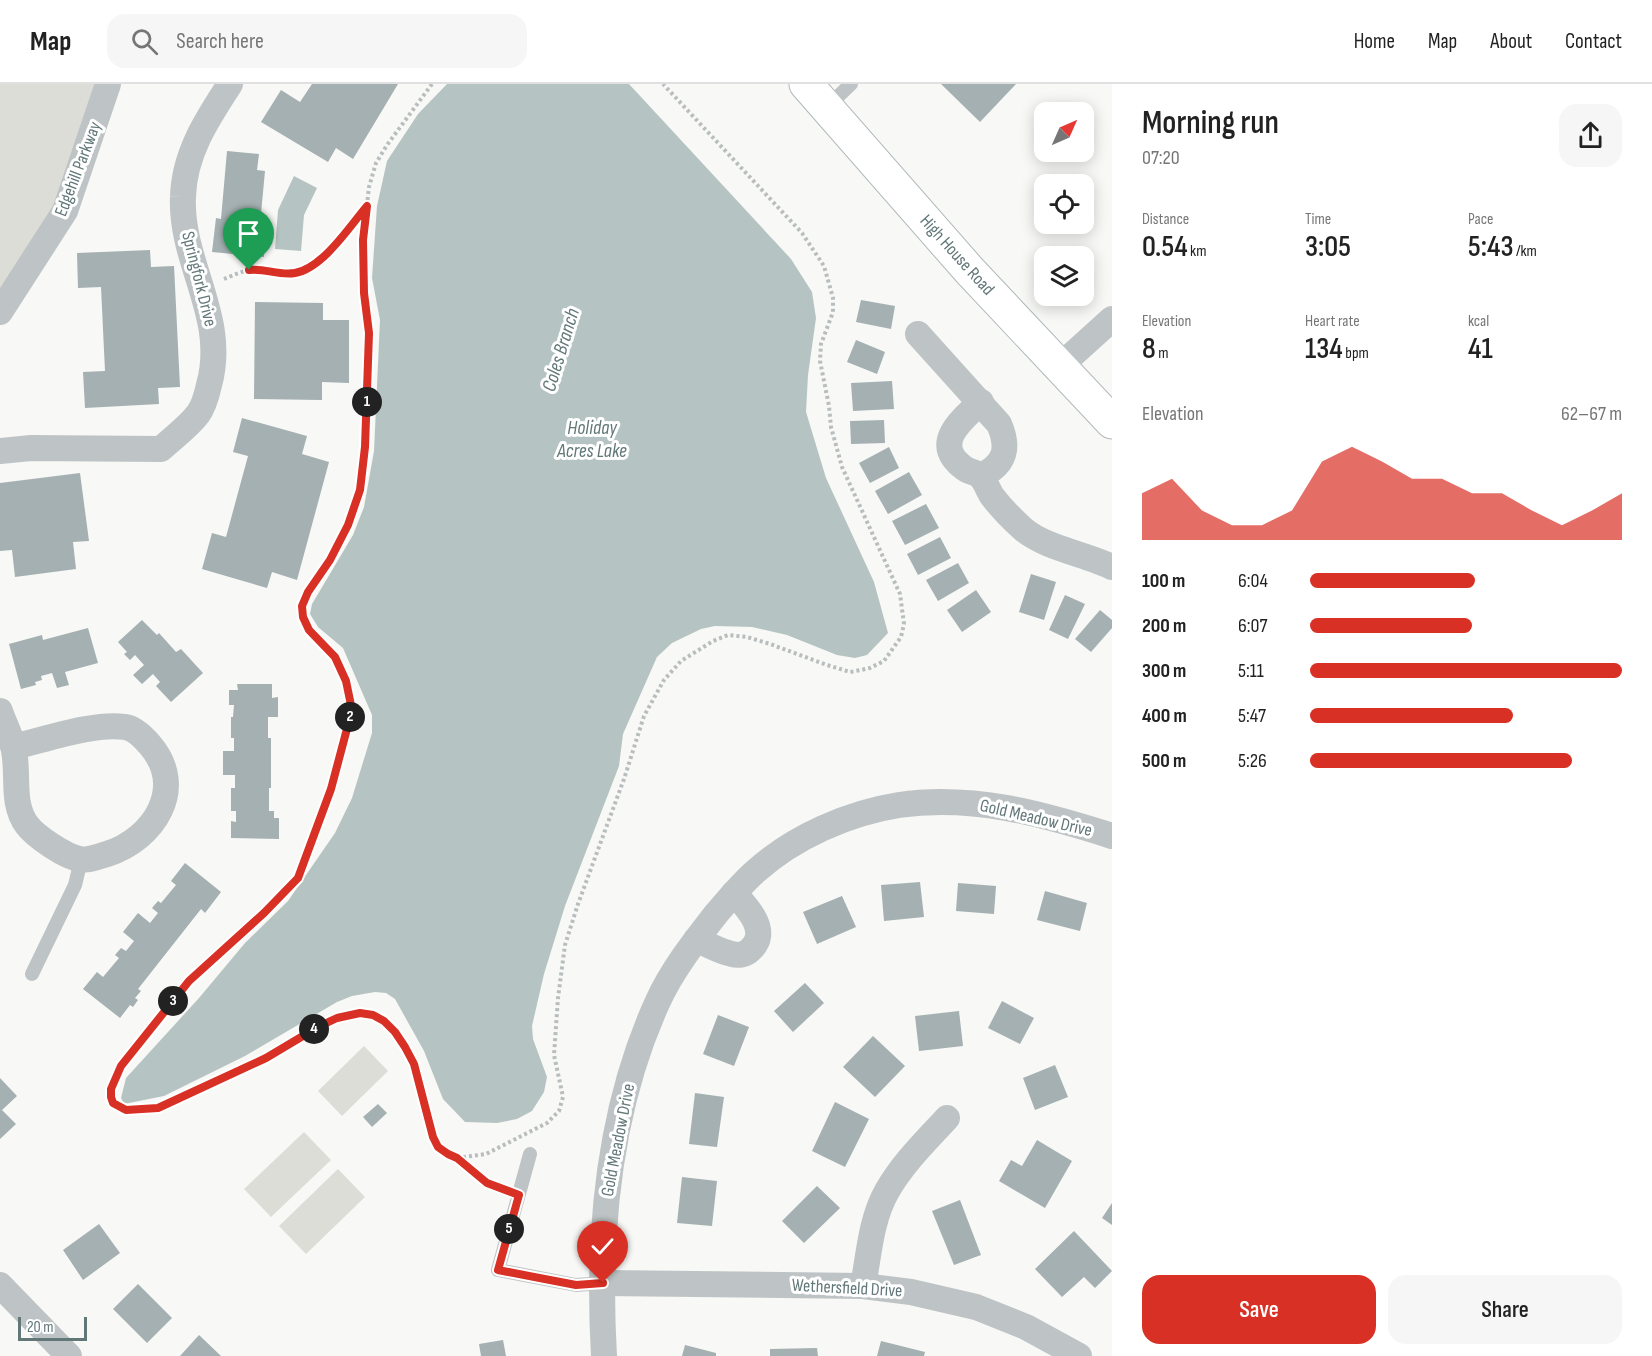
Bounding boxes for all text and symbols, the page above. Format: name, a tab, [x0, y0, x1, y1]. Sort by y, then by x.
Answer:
search box	[107, 14, 527, 68]
text: Map	[30, 25, 71, 58]
icon: search	[128, 25, 161, 58]
text: Search here	[176, 28, 264, 55]
text: Home	[1354, 29, 1395, 54]
text: Map	[1428, 29, 1457, 54]
text: About	[1490, 29, 1532, 54]
text: Contact	[1565, 29, 1622, 54]
north arrow	[1034, 102, 1094, 162]
map controls	[1034, 102, 1094, 306]
text: Morning run	[1142, 103, 1279, 143]
button: share	[1559, 104, 1622, 167]
street label: Edgehill Parkway	[50, 119, 106, 219]
text: 07:20	[1142, 146, 1180, 170]
button: locate	[1034, 174, 1094, 234]
pin	[223, 208, 274, 270]
street label: High House Road	[915, 210, 999, 300]
text: Distance	[1142, 210, 1189, 229]
text: Time	[1305, 210, 1331, 229]
text: Pace	[1468, 210, 1493, 229]
icon: arrive	[232, 217, 265, 250]
street label: Springfork Drive	[177, 229, 221, 329]
text: 0.54	[1142, 229, 1188, 265]
text: 3:05	[1305, 229, 1351, 265]
text: 5:43	[1468, 229, 1514, 265]
text: km	[1188, 242, 1206, 261]
text: /km	[1514, 242, 1537, 261]
button: layers	[1034, 246, 1094, 306]
water label: Coles Branch	[537, 305, 585, 395]
text: Elevation	[1142, 312, 1191, 331]
text: Heart rate	[1305, 312, 1360, 331]
text: kcal	[1468, 312, 1489, 331]
text: 8	[1142, 331, 1156, 367]
text: 134	[1305, 331, 1343, 367]
text: 41	[1468, 331, 1493, 367]
text: m	[1156, 344, 1169, 363]
text: bpm	[1343, 344, 1369, 363]
pin: 1	[352, 387, 382, 417]
text: 1	[364, 392, 370, 411]
text: Elevation	[1142, 402, 1204, 426]
text: 62–67 m	[1561, 402, 1622, 426]
water label: Holiday Acres Lake	[556, 416, 627, 463]
text: 100 m	[1142, 569, 1185, 593]
text: 6:04	[1238, 569, 1268, 593]
text: 200 m	[1142, 614, 1186, 638]
text: 6:07	[1238, 614, 1267, 638]
text: 300 m	[1142, 659, 1186, 683]
text: 5:11	[1238, 659, 1264, 683]
pin: 2	[335, 702, 365, 732]
text: 400 m	[1142, 704, 1187, 728]
text: 5:47	[1238, 704, 1266, 728]
text: 2	[346, 707, 354, 726]
text: 500 m	[1142, 749, 1186, 773]
text: 5:26	[1238, 749, 1267, 773]
street label: Gold Meadow Drive	[978, 795, 1094, 841]
pin: 3	[158, 986, 188, 1016]
text: 3	[169, 991, 177, 1010]
pin: 4	[299, 1014, 329, 1044]
text: 4	[310, 1019, 318, 1038]
street label: Gold Meadow Drive	[597, 1082, 639, 1198]
pin: 5	[494, 1214, 524, 1244]
text: 5	[505, 1219, 513, 1238]
pin	[577, 1221, 628, 1283]
icon: check	[586, 1230, 619, 1263]
street label: Wethersfield Drive	[791, 1275, 903, 1301]
button: Save	[1142, 1275, 1376, 1344]
button: Share	[1388, 1275, 1622, 1344]
scale bar	[18, 1314, 87, 1342]
text: 20 m	[27, 1318, 54, 1337]

